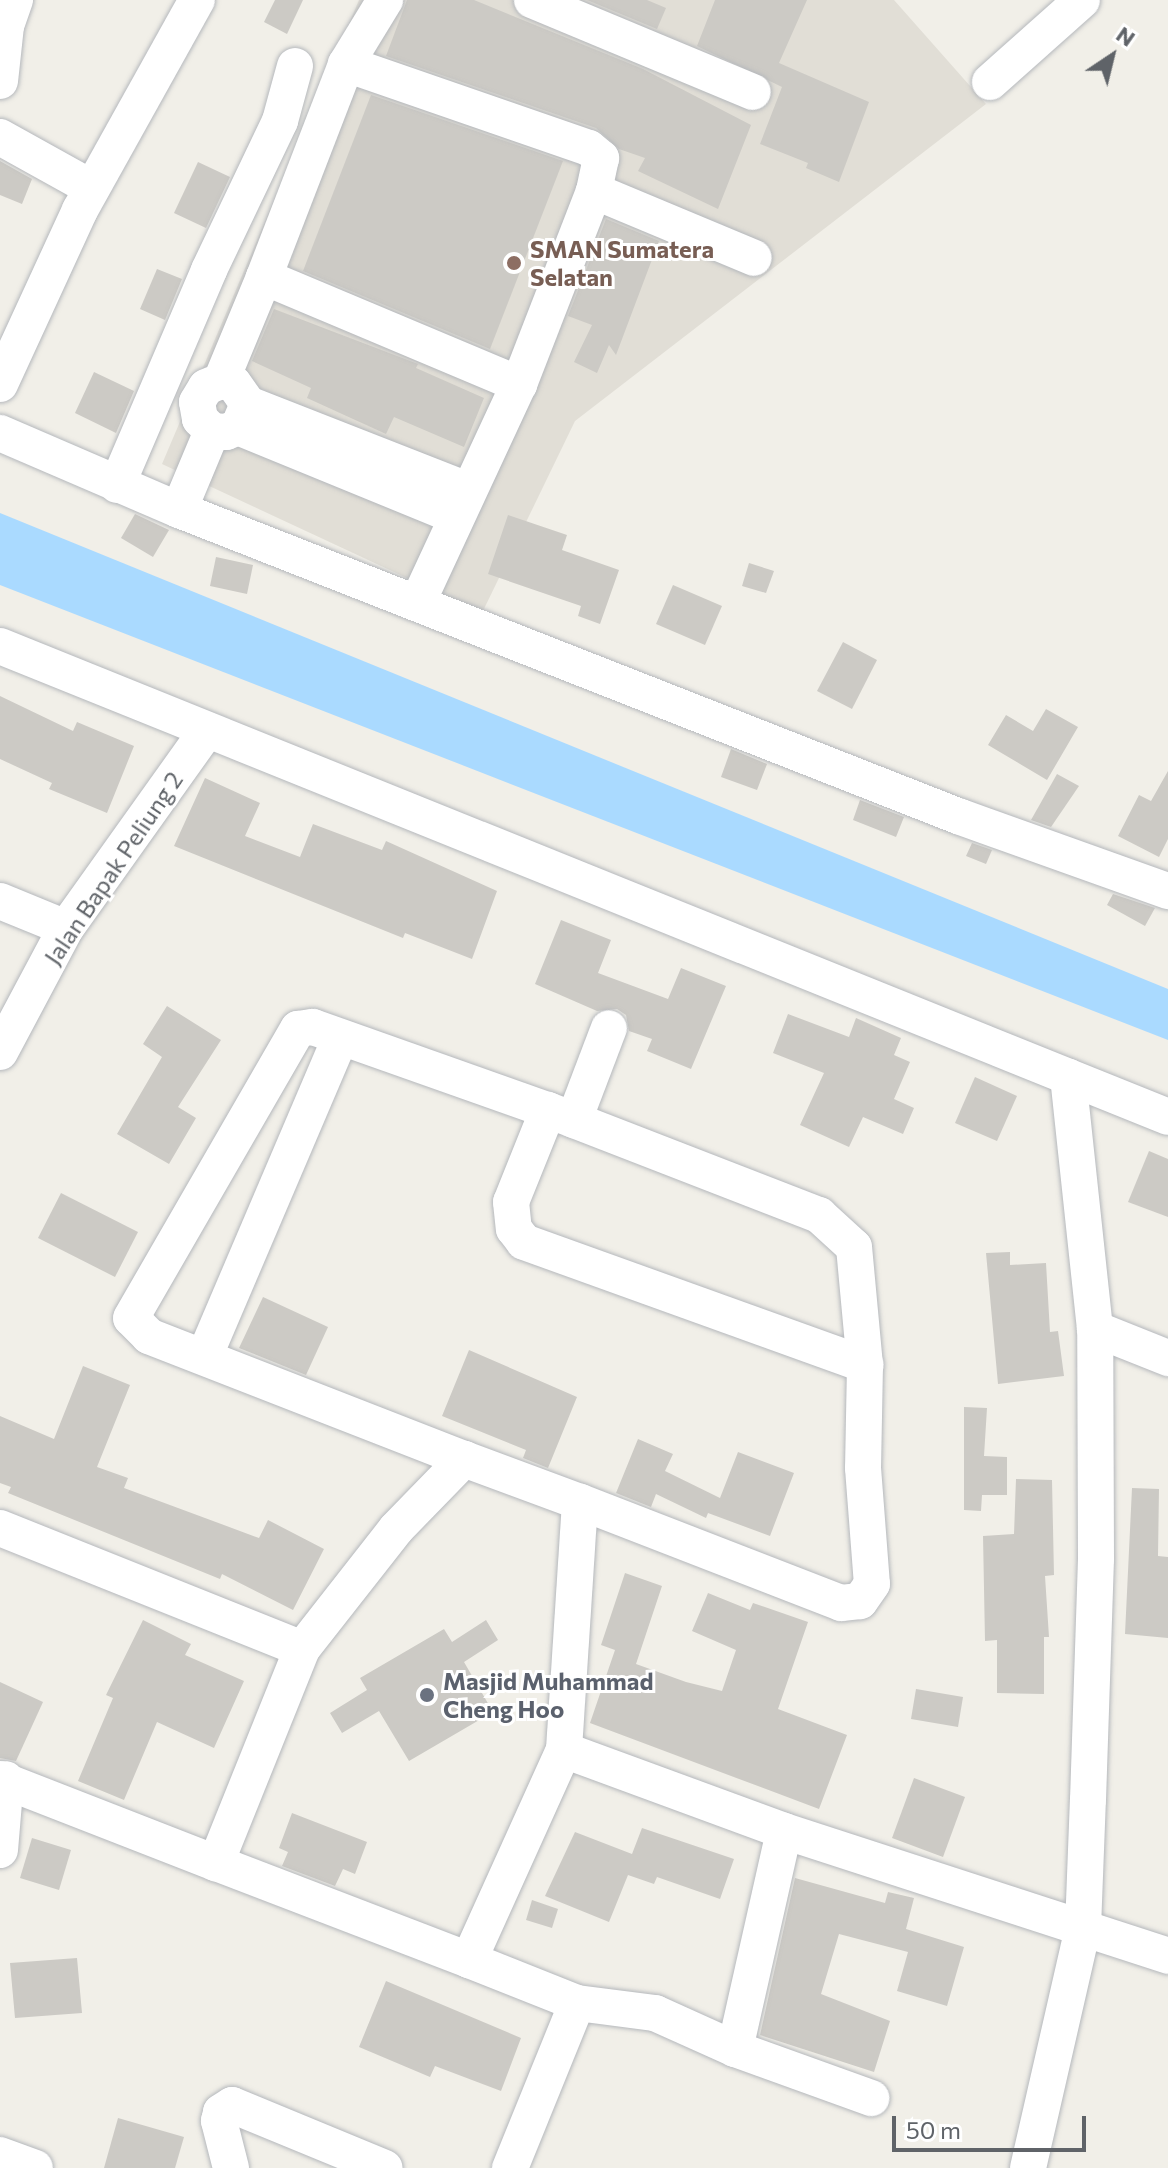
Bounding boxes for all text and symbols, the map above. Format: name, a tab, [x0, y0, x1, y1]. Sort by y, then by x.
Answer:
north arrow	[1072, 16, 1152, 96]
text: N	[1112, 20, 1141, 52]
place label: SMAN Sumatera Selatan	[530, 235, 714, 291]
marker: SMAN Sumatera Selatan	[505, 254, 523, 272]
street label: Jalan Bapak Peliung 2	[38, 766, 188, 970]
place label: Masjid Muhammad Cheng Hoo	[443, 1667, 653, 1723]
marker: Masjid Muhammad Cheng Hoo	[418, 1686, 436, 1704]
scale bar	[896, 2100, 1090, 2150]
text: 50 m	[906, 2115, 961, 2144]

